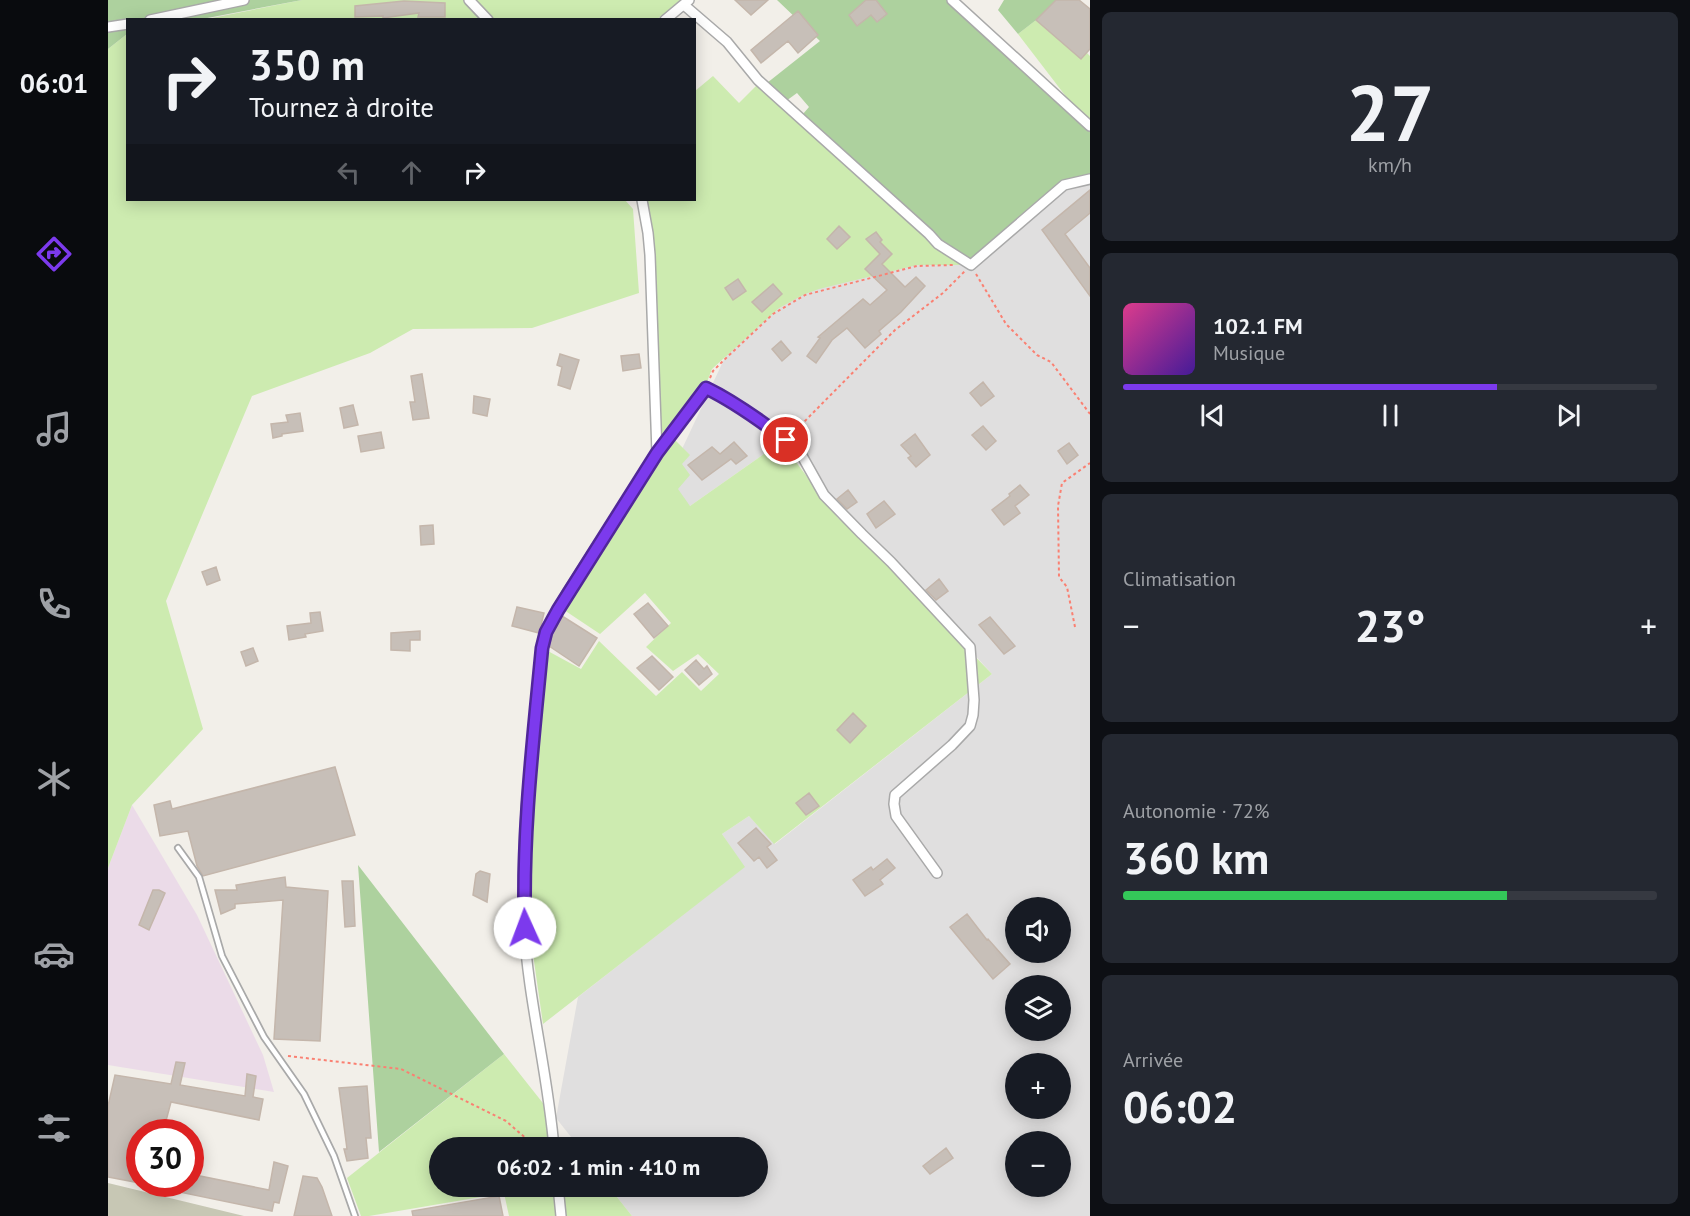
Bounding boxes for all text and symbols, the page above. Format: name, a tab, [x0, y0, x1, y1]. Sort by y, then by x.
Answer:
text: 350 m	[249, 37, 365, 92]
icon: right	[150, 42, 228, 120]
text: 27	[1346, 62, 1434, 163]
text: 06:01	[20, 66, 88, 100]
text: Tournez à droite	[249, 90, 434, 124]
text: km/h	[1368, 152, 1412, 178]
icon: left	[332, 156, 365, 189]
icon: ahead	[395, 156, 428, 189]
icon: right	[458, 156, 491, 189]
icon: directions	[33, 233, 75, 275]
text: 102.1 FM	[1213, 312, 1303, 340]
text: Musique	[1213, 340, 1285, 366]
icon: previous	[1196, 399, 1229, 432]
icon: pause	[1374, 399, 1407, 432]
icon: next	[1552, 399, 1585, 432]
icon: music	[33, 408, 75, 450]
pin	[760, 414, 811, 465]
icon: arrive	[769, 423, 802, 456]
text: Climatisation	[1123, 566, 1236, 592]
icon: phone	[33, 583, 75, 625]
text: 23°	[1355, 596, 1425, 654]
text: −	[1123, 604, 1140, 647]
text: +	[1640, 604, 1657, 647]
icon: climate	[33, 758, 75, 800]
text: Autonomie · 72%	[1123, 798, 1269, 824]
text: 360 km	[1123, 828, 1269, 886]
position arrow	[493, 896, 557, 960]
map controls	[1005, 897, 1071, 1197]
button: sound	[1005, 897, 1071, 963]
icon: car	[33, 933, 75, 975]
button: layers	[1005, 975, 1071, 1041]
text: Arrivée	[1123, 1047, 1183, 1073]
button: +	[1005, 1053, 1071, 1119]
text: 06:02	[1123, 1077, 1237, 1135]
icon: filters	[33, 1107, 75, 1149]
speed limit sign: 30	[126, 1119, 204, 1197]
button: −	[1005, 1131, 1071, 1197]
text: 06:02 · 1 min · 410 m	[497, 1153, 700, 1181]

